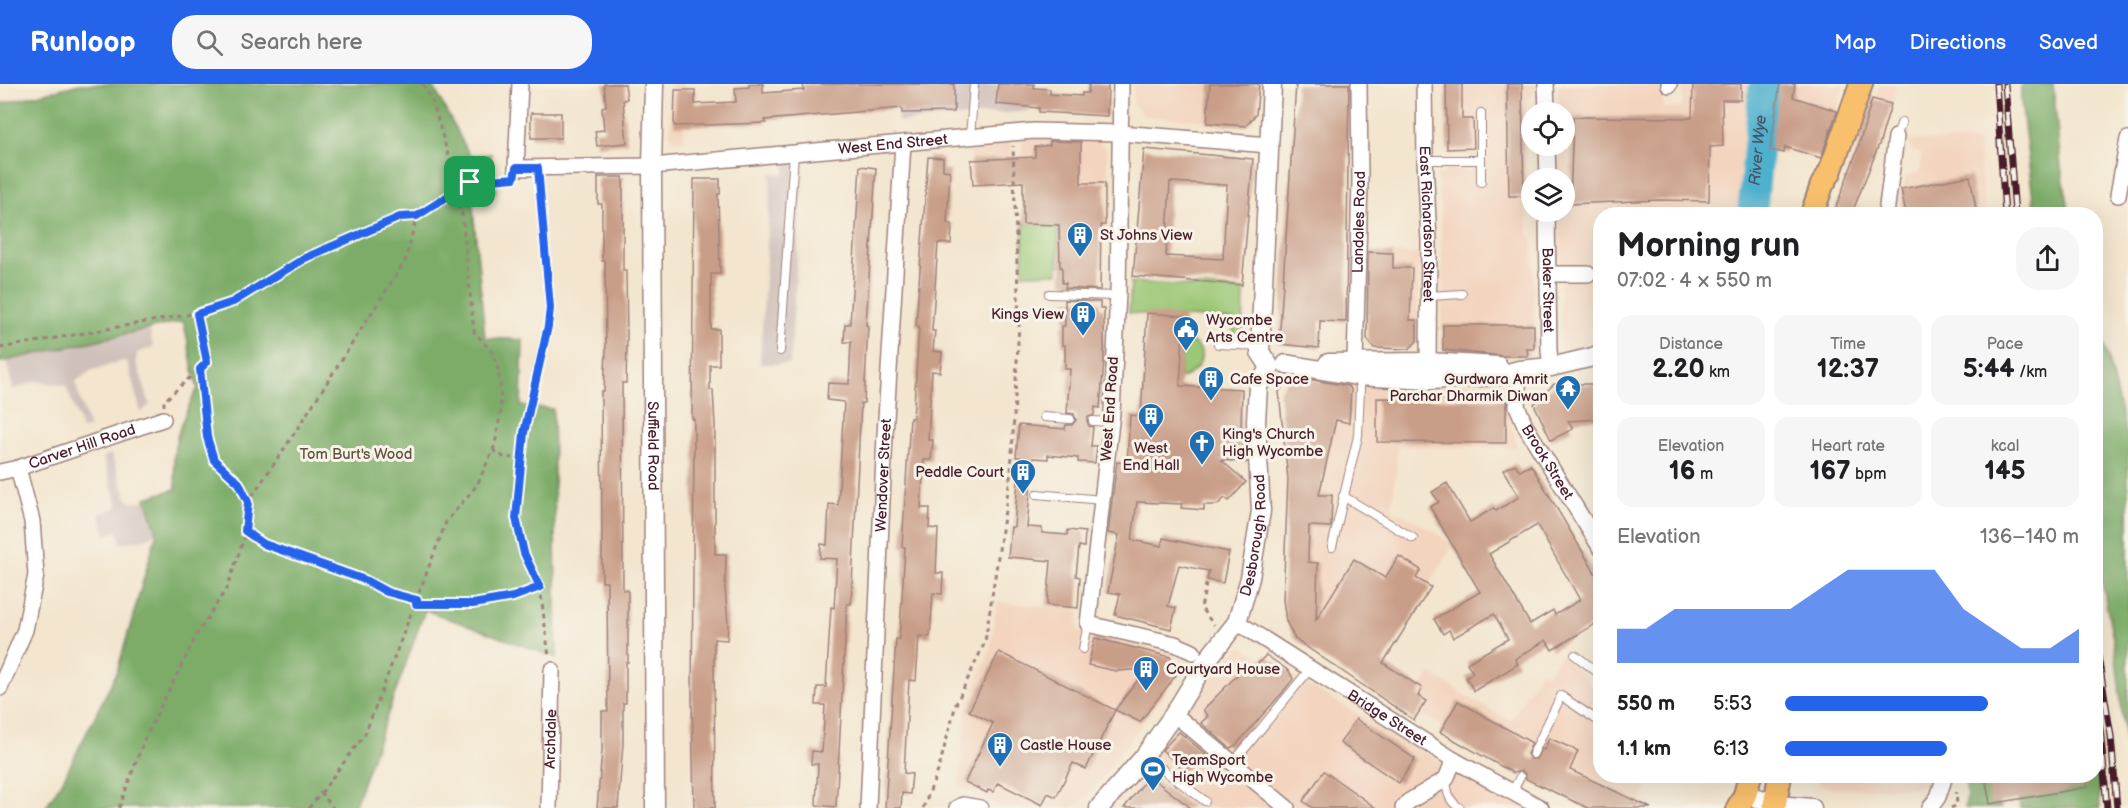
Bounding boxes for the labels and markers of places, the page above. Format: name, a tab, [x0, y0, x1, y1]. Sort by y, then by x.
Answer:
pin	[444, 156, 495, 207]
building icon: St Johns View	[1065, 220, 1095, 258]
place label: St Johns View	[1100, 226, 1193, 245]
building icon: Kings View	[1068, 299, 1098, 337]
place label: Kings View	[991, 305, 1064, 324]
place label: Wycombe Arts Centre	[1206, 311, 1283, 347]
public building icon: Wycombe Arts Centre	[1171, 314, 1201, 352]
building icon: Cafe Space	[1196, 364, 1226, 402]
place label: Cafe Space	[1230, 370, 1309, 389]
place label: Gurdwara Amrit Parchar Dharmik Diwan	[1390, 370, 1548, 406]
temple icon: Gurdwara Amrit Parchar Dharmik Diwan	[1553, 373, 1583, 411]
building icon: West End Hall	[1136, 401, 1166, 439]
place label: King's Church High Wycombe	[1222, 425, 1323, 461]
church icon: King's Church High Wycombe	[1187, 428, 1217, 466]
place label: West End Hall	[1122, 439, 1180, 475]
building icon: Peddle Court	[1008, 457, 1038, 495]
place label: Peddle Court	[915, 463, 1004, 482]
building icon: Courtyard House	[1131, 654, 1161, 692]
place label: Courtyard House	[1166, 660, 1280, 679]
building icon: Castle House	[985, 730, 1015, 768]
place label: Castle House	[1020, 736, 1111, 755]
place label: TeamSport High Wycombe	[1172, 751, 1273, 787]
sports icon: TeamSport High Wycombe	[1138, 754, 1168, 792]

